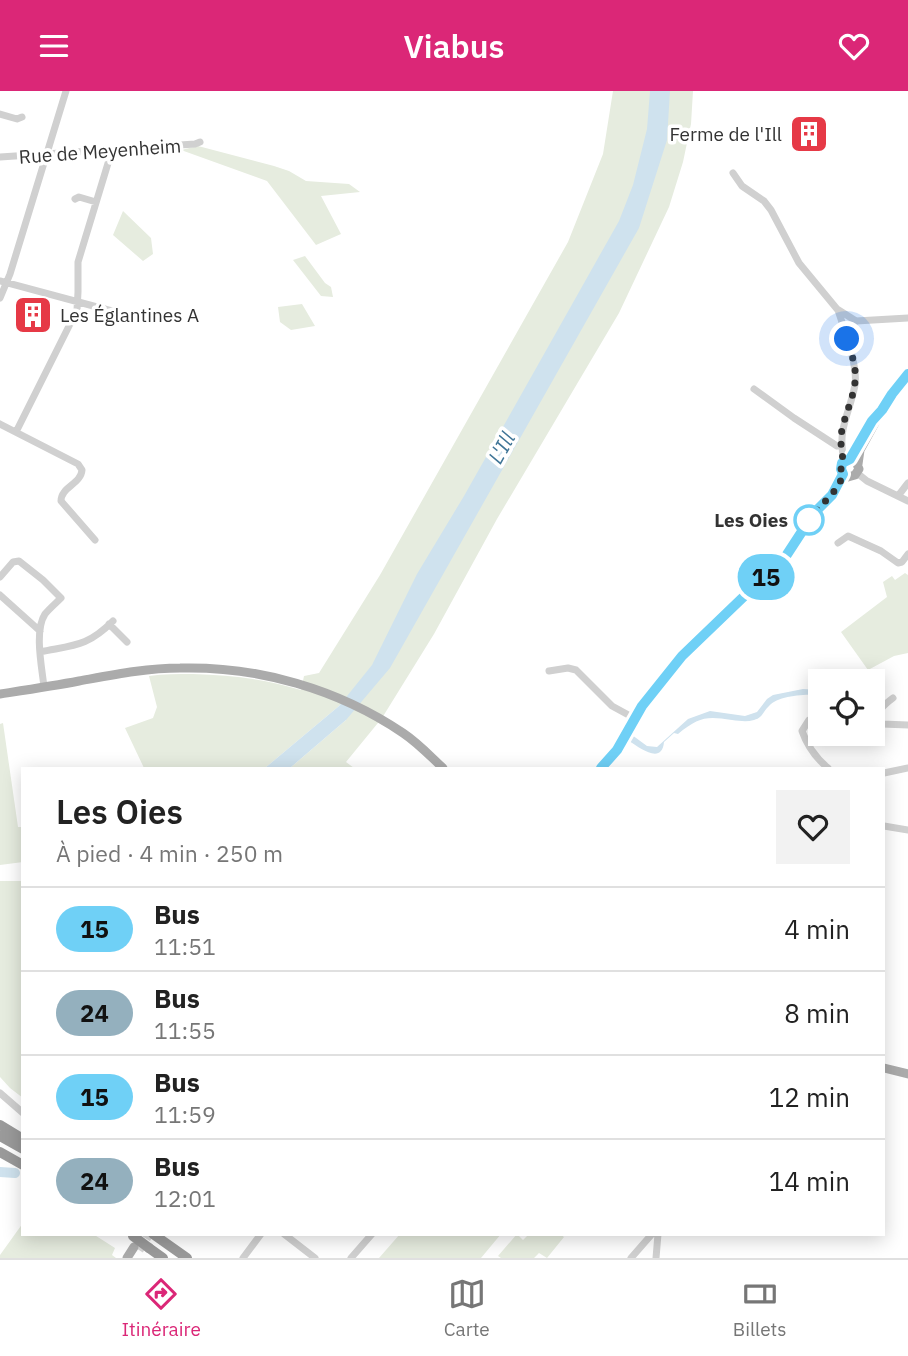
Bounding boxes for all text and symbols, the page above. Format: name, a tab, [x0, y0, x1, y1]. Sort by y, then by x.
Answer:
text: Viabus	[403, 25, 505, 67]
icon: menu	[35, 27, 73, 65]
icon: heart	[835, 27, 873, 65]
building icon: Ferme de l'Ill	[788, 113, 830, 155]
place label: Ferme de l'Ill	[669, 122, 782, 146]
street label: Rue de Meyenheim	[18, 133, 182, 169]
building icon: Les Églantines A	[12, 294, 54, 336]
place label: Les Églantines A	[60, 303, 199, 327]
your location	[829, 321, 864, 356]
water label: L'Ill	[481, 426, 521, 468]
marker: Les Oies	[794, 505, 824, 535]
place label: Les Oies	[714, 508, 788, 532]
line badge: 15	[734, 554, 798, 600]
text: 15	[752, 561, 780, 593]
map controls	[808, 669, 885, 746]
button: locate	[808, 669, 885, 746]
text: Les Oies	[56, 790, 183, 833]
button: heart	[776, 790, 850, 864]
text: À pied · 4 min · 250 m	[56, 838, 283, 868]
text: Bus	[154, 897, 200, 931]
text: 4 min	[784, 912, 850, 946]
text: 15	[80, 913, 109, 945]
text: 11:51	[154, 931, 216, 961]
text: Bus	[154, 981, 200, 1015]
text: 8 min	[784, 996, 850, 1030]
text: 24	[80, 997, 109, 1029]
text: 11:55	[154, 1015, 216, 1045]
text: Bus	[154, 1065, 200, 1099]
text: 12 min	[769, 1080, 850, 1114]
text: 15	[80, 1081, 109, 1113]
text: 11:59	[154, 1099, 216, 1129]
text: Bus	[154, 1149, 200, 1183]
text: 14 min	[769, 1164, 850, 1198]
text: 24	[80, 1165, 109, 1197]
text: 12:01	[154, 1183, 216, 1213]
tab: Itinéraire	[121, 1275, 201, 1341]
tab: Carte	[444, 1275, 490, 1341]
tab: Billets	[733, 1275, 787, 1341]

